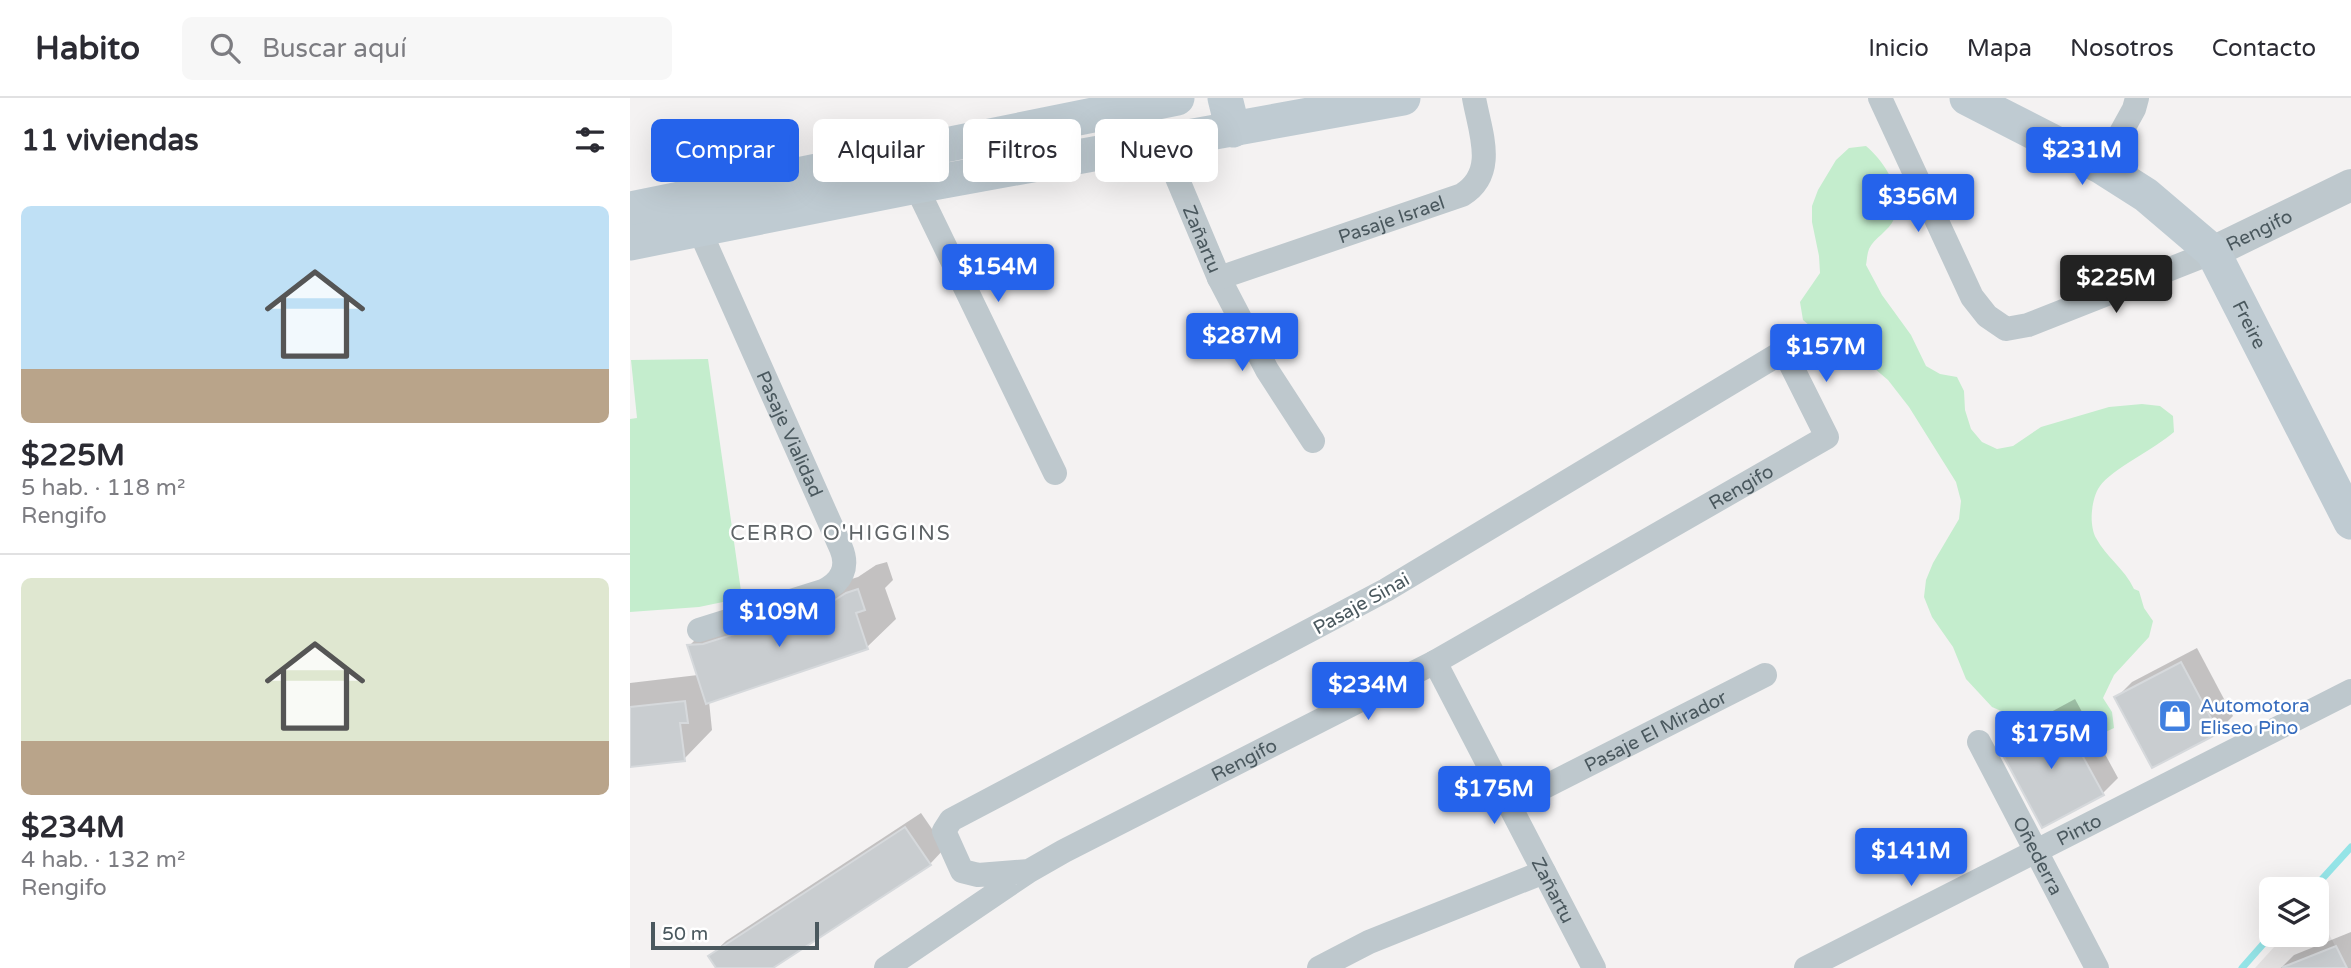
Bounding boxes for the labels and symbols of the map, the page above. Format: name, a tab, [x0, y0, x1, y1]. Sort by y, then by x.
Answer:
pin: $231M	[2033, 127, 2131, 187]
pin: $356M	[1869, 174, 1967, 234]
street label: Pasaje Israel	[1335, 192, 1448, 248]
street label: Zañartu	[1178, 202, 1226, 276]
street label: Rengifo	[2223, 205, 2296, 256]
pin: $154M	[949, 244, 1047, 304]
pin: $225M	[2067, 256, 2165, 315]
street label: Freire	[2228, 297, 2271, 353]
pin: $287M	[1193, 314, 1291, 373]
pin: $157M	[1777, 324, 1875, 384]
street label: Pasaje Vialidad	[751, 367, 827, 501]
street label: Rengifo	[1705, 460, 1777, 515]
district label: CERRO O'HIGGINS	[730, 521, 952, 546]
street label: Pasaje Sinai	[1310, 568, 1413, 639]
pin: $109M	[730, 589, 828, 649]
pin: $234M	[1319, 662, 1417, 722]
street label: Pasaje El Mirador	[1581, 686, 1731, 777]
place label: Automotora Eliseo Pino	[2200, 695, 2310, 739]
shop icon: Automotora Eliseo Pino	[2156, 697, 2194, 735]
pin: $175M	[2002, 712, 2100, 771]
street label: Rengifo	[1208, 734, 1281, 786]
pin: $175M	[1445, 766, 1543, 826]
street label: Pinto	[2053, 810, 2105, 851]
street label: Oñederra	[2008, 813, 2067, 899]
pin: $141M	[1862, 828, 1960, 888]
street label: Zañartu	[1526, 854, 1579, 927]
scale bar	[651, 919, 819, 951]

